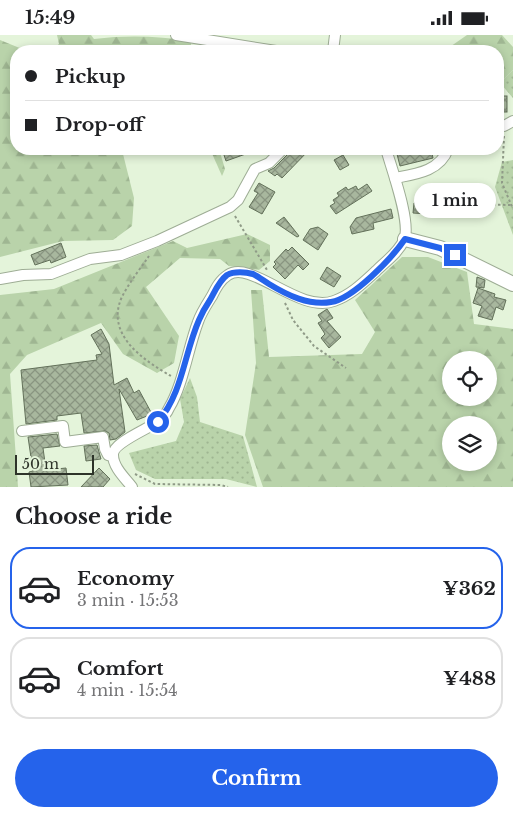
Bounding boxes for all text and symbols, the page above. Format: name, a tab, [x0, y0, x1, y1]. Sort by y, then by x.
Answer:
text: 15:49	[25, 6, 75, 29]
text: Pickup	[55, 65, 126, 88]
text: Drop-off	[55, 113, 144, 136]
callout: 1 min	[414, 183, 496, 217]
text: 1 min	[432, 190, 478, 210]
route end	[444, 244, 466, 266]
map controls	[442, 351, 497, 471]
button: locate	[442, 351, 497, 406]
route start	[147, 411, 169, 433]
button: layers	[442, 416, 497, 471]
scale bar	[15, 452, 94, 475]
text: 50 m	[22, 455, 59, 473]
text: Choose a ride	[15, 503, 172, 530]
icon: car	[17, 566, 62, 611]
text: Economy	[77, 567, 174, 590]
text: ¥362	[443, 577, 496, 600]
text: 3 min · 15:53	[77, 590, 179, 610]
icon: car	[17, 656, 62, 701]
text: Comfort	[77, 657, 164, 680]
text: ¥488	[443, 667, 496, 690]
text: 4 min · 15:54	[77, 680, 178, 700]
button: Confirm	[15, 749, 498, 807]

